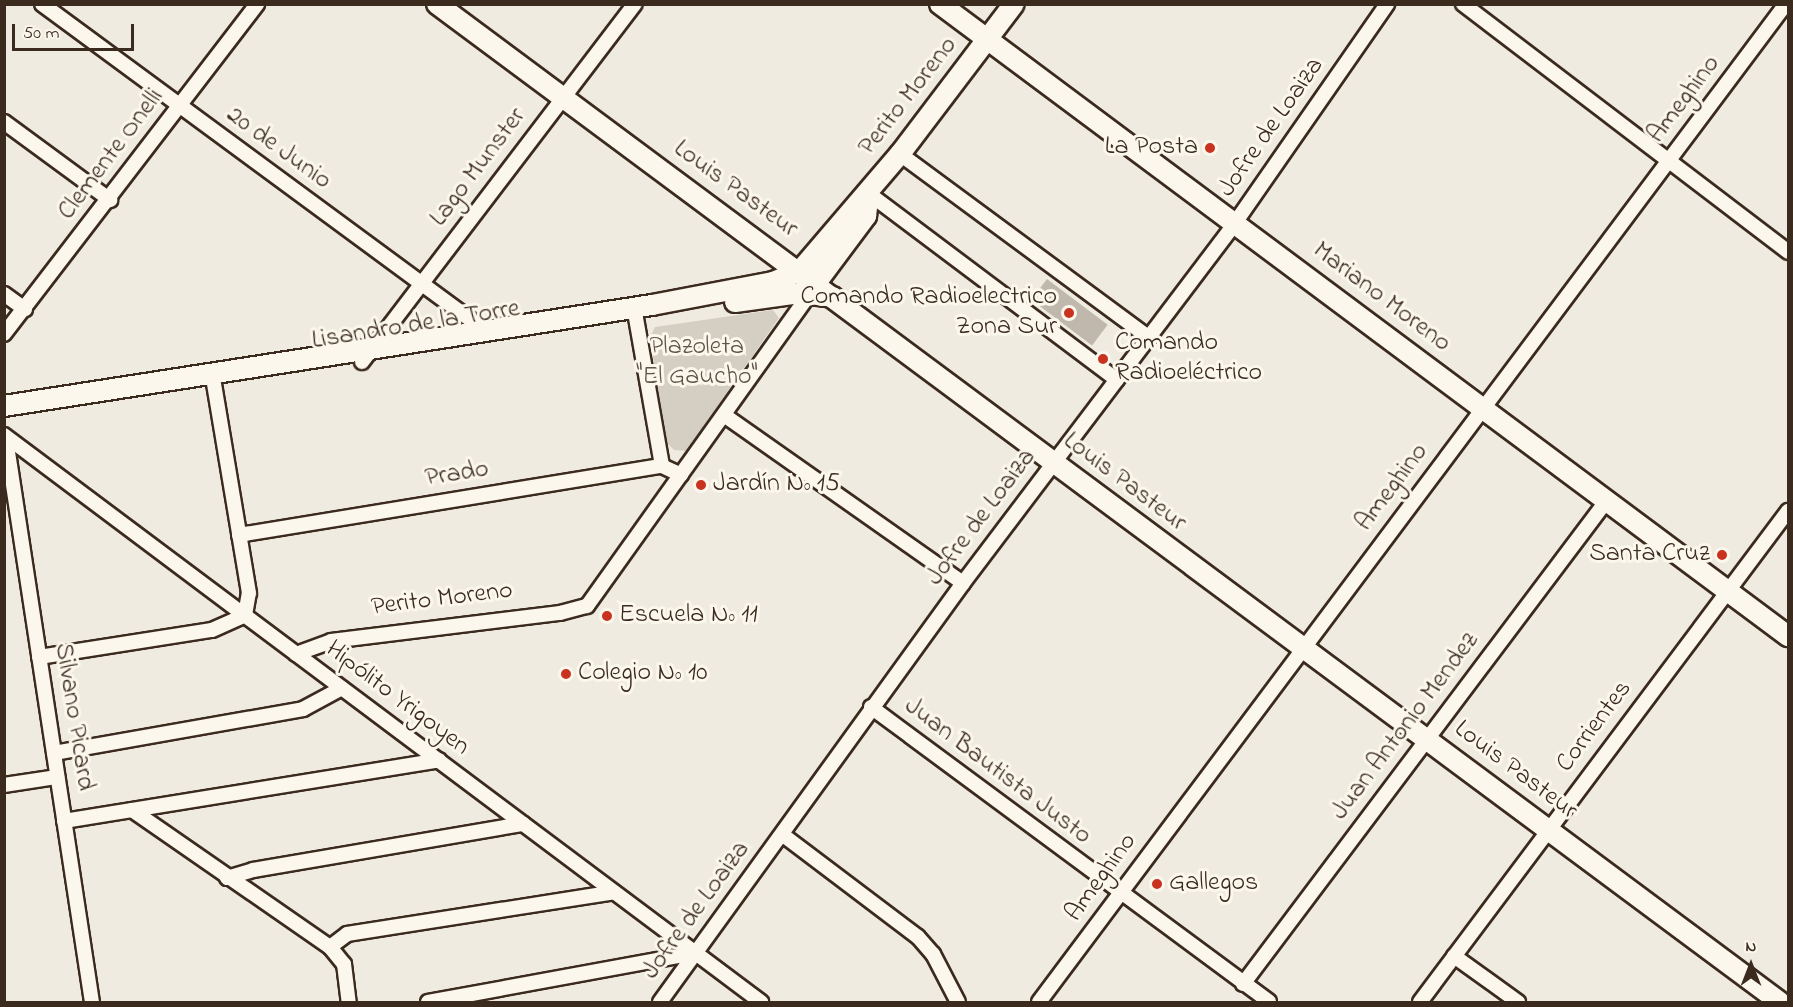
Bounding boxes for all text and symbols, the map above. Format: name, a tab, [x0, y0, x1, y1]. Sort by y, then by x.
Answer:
scale bar	[15, 12, 136, 50]
text: 50 m	[23, 21, 60, 47]
street label: Perito Moreno	[853, 31, 965, 163]
street label: Ameghino	[1642, 50, 1728, 150]
street label: Jofre de Loaiza	[1212, 52, 1332, 204]
street label: Clemente Onelli	[52, 83, 172, 227]
street label: 20 de Junio	[220, 101, 336, 197]
street label: Lago Munster	[424, 103, 534, 233]
place label: La Posta	[1105, 132, 1198, 164]
street label: Louis Pasteur	[667, 134, 803, 246]
marker: La Posta	[1203, 141, 1217, 155]
street label: Mariano Moreno	[1306, 236, 1456, 360]
place label: Comando Radioelectrico Zona Sur	[801, 282, 1057, 344]
street label: Lisandro de la Torre	[310, 294, 522, 358]
marker: Comando Radioelectrico Zona Sur	[1062, 306, 1076, 320]
place label: Comando Radioeléctrico	[1115, 328, 1262, 390]
park label: Plazoleta "El Gaucho"	[636, 332, 758, 394]
marker: Comando Radioeléctrico	[1096, 352, 1110, 366]
street label: Louis Pasteur	[1056, 427, 1192, 539]
street label: Ameghino	[1350, 438, 1436, 538]
street label: Jofre de Loaiza	[920, 443, 1044, 593]
street label: Prado	[423, 455, 491, 495]
place label: Jardín Nº 15	[713, 469, 840, 501]
marker: Jardín Nº 15	[694, 478, 708, 492]
place label: Santa Cruz	[1589, 539, 1710, 571]
marker: Santa Cruz	[1715, 548, 1729, 562]
street label: Perito Moreno	[370, 576, 514, 624]
place label: Escuela Nº 11	[619, 600, 758, 632]
marker: Escuela Nº 11	[600, 609, 614, 623]
street label: Juan Antonio Mendez	[1325, 627, 1487, 827]
street label: Hipólito Yrigoyen	[319, 635, 475, 763]
street label: Silvano Picard	[46, 641, 100, 793]
place label: Colegio Nº 10	[578, 658, 707, 690]
marker: Colegio Nº 10	[559, 667, 573, 681]
street label: Corrientes	[1550, 675, 1640, 779]
street label: Juan Bautista Justo	[897, 692, 1097, 852]
street label: Louis Pasteur	[1447, 715, 1583, 827]
street label: Ameghino	[1059, 828, 1145, 928]
street label: Jofre de Loaiza	[636, 836, 758, 986]
place label: Gallegos	[1169, 868, 1258, 900]
marker: Gallegos	[1150, 877, 1164, 891]
north arrow	[1721, 935, 1781, 995]
text: N	[1746, 935, 1756, 959]

